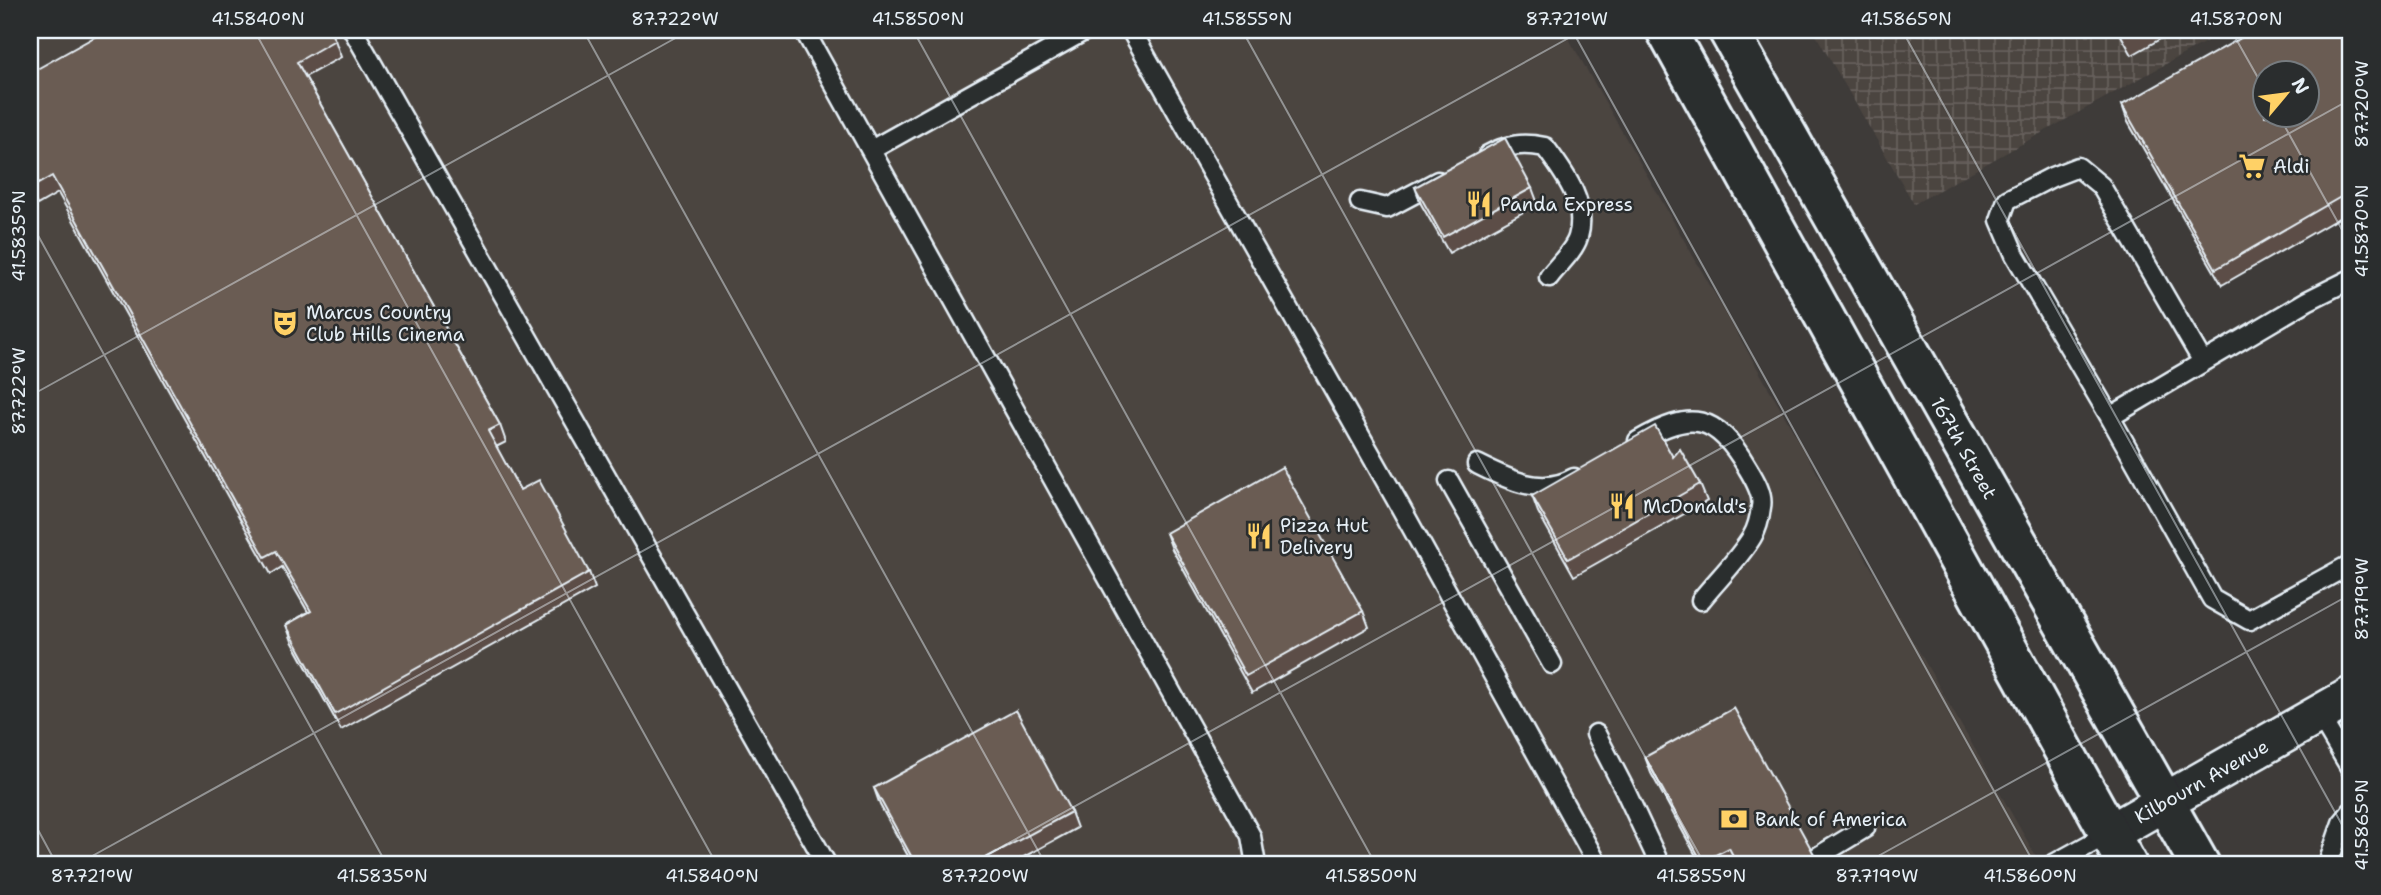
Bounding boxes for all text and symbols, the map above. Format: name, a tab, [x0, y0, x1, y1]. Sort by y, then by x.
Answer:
text: 41.5840°N	[211, 7, 305, 31]
text: 87.722°W	[631, 7, 719, 31]
text: 41.5850°N	[872, 7, 964, 31]
text: 41.5855°N	[1202, 7, 1292, 31]
text: 87.721°W	[1526, 7, 1608, 31]
text: 41.5865°N	[1860, 7, 1952, 31]
text: 41.5870°N	[2190, 7, 2282, 31]
north arrow	[2252, 60, 2322, 130]
text: 87.720°W	[2350, 60, 2374, 148]
text: N	[2286, 73, 2315, 99]
supermarket icon: Aldi	[2237, 151, 2267, 181]
place label: Aldi	[2273, 154, 2310, 179]
text: 41.5870°N	[2350, 185, 2374, 277]
restaurant icon: Panda Express	[1464, 189, 1494, 219]
text: 41.5835°N	[7, 190, 31, 282]
place label: Panda Express	[1500, 192, 1633, 217]
place label: Marcus Country Club Hills Cinema	[306, 300, 465, 347]
theatre icon: Marcus Country Club Hills Cinema	[270, 308, 300, 338]
text: 87.722°W	[7, 347, 31, 435]
street label: 167th Street	[1925, 392, 2003, 504]
restaurant icon: McDonald's	[1607, 491, 1637, 521]
place label: McDonald's	[1643, 494, 1747, 519]
place label: Pizza Hut Delivery	[1280, 513, 1369, 560]
restaurant icon: Pizza Hut Delivery	[1244, 521, 1274, 551]
text: 87.719°W	[2350, 557, 2374, 641]
street label: Kilbourn Avenue	[2130, 733, 2273, 829]
text: 41.5865°N	[2350, 779, 2374, 871]
bank icon: Bank of America	[1719, 804, 1749, 834]
place label: Bank of America	[1755, 807, 1907, 832]
text: 87.721°W	[51, 864, 133, 888]
text: 41.5835°N	[336, 864, 428, 888]
text: 41.5840°N	[665, 864, 759, 888]
text: 87.720°W	[941, 864, 1029, 888]
text: 41.5850°N	[1325, 864, 1417, 888]
text: 41.5855°N	[1656, 864, 1746, 888]
text: 87.719°W	[1835, 864, 1919, 888]
text: 41.5860°N	[1983, 864, 2077, 888]

